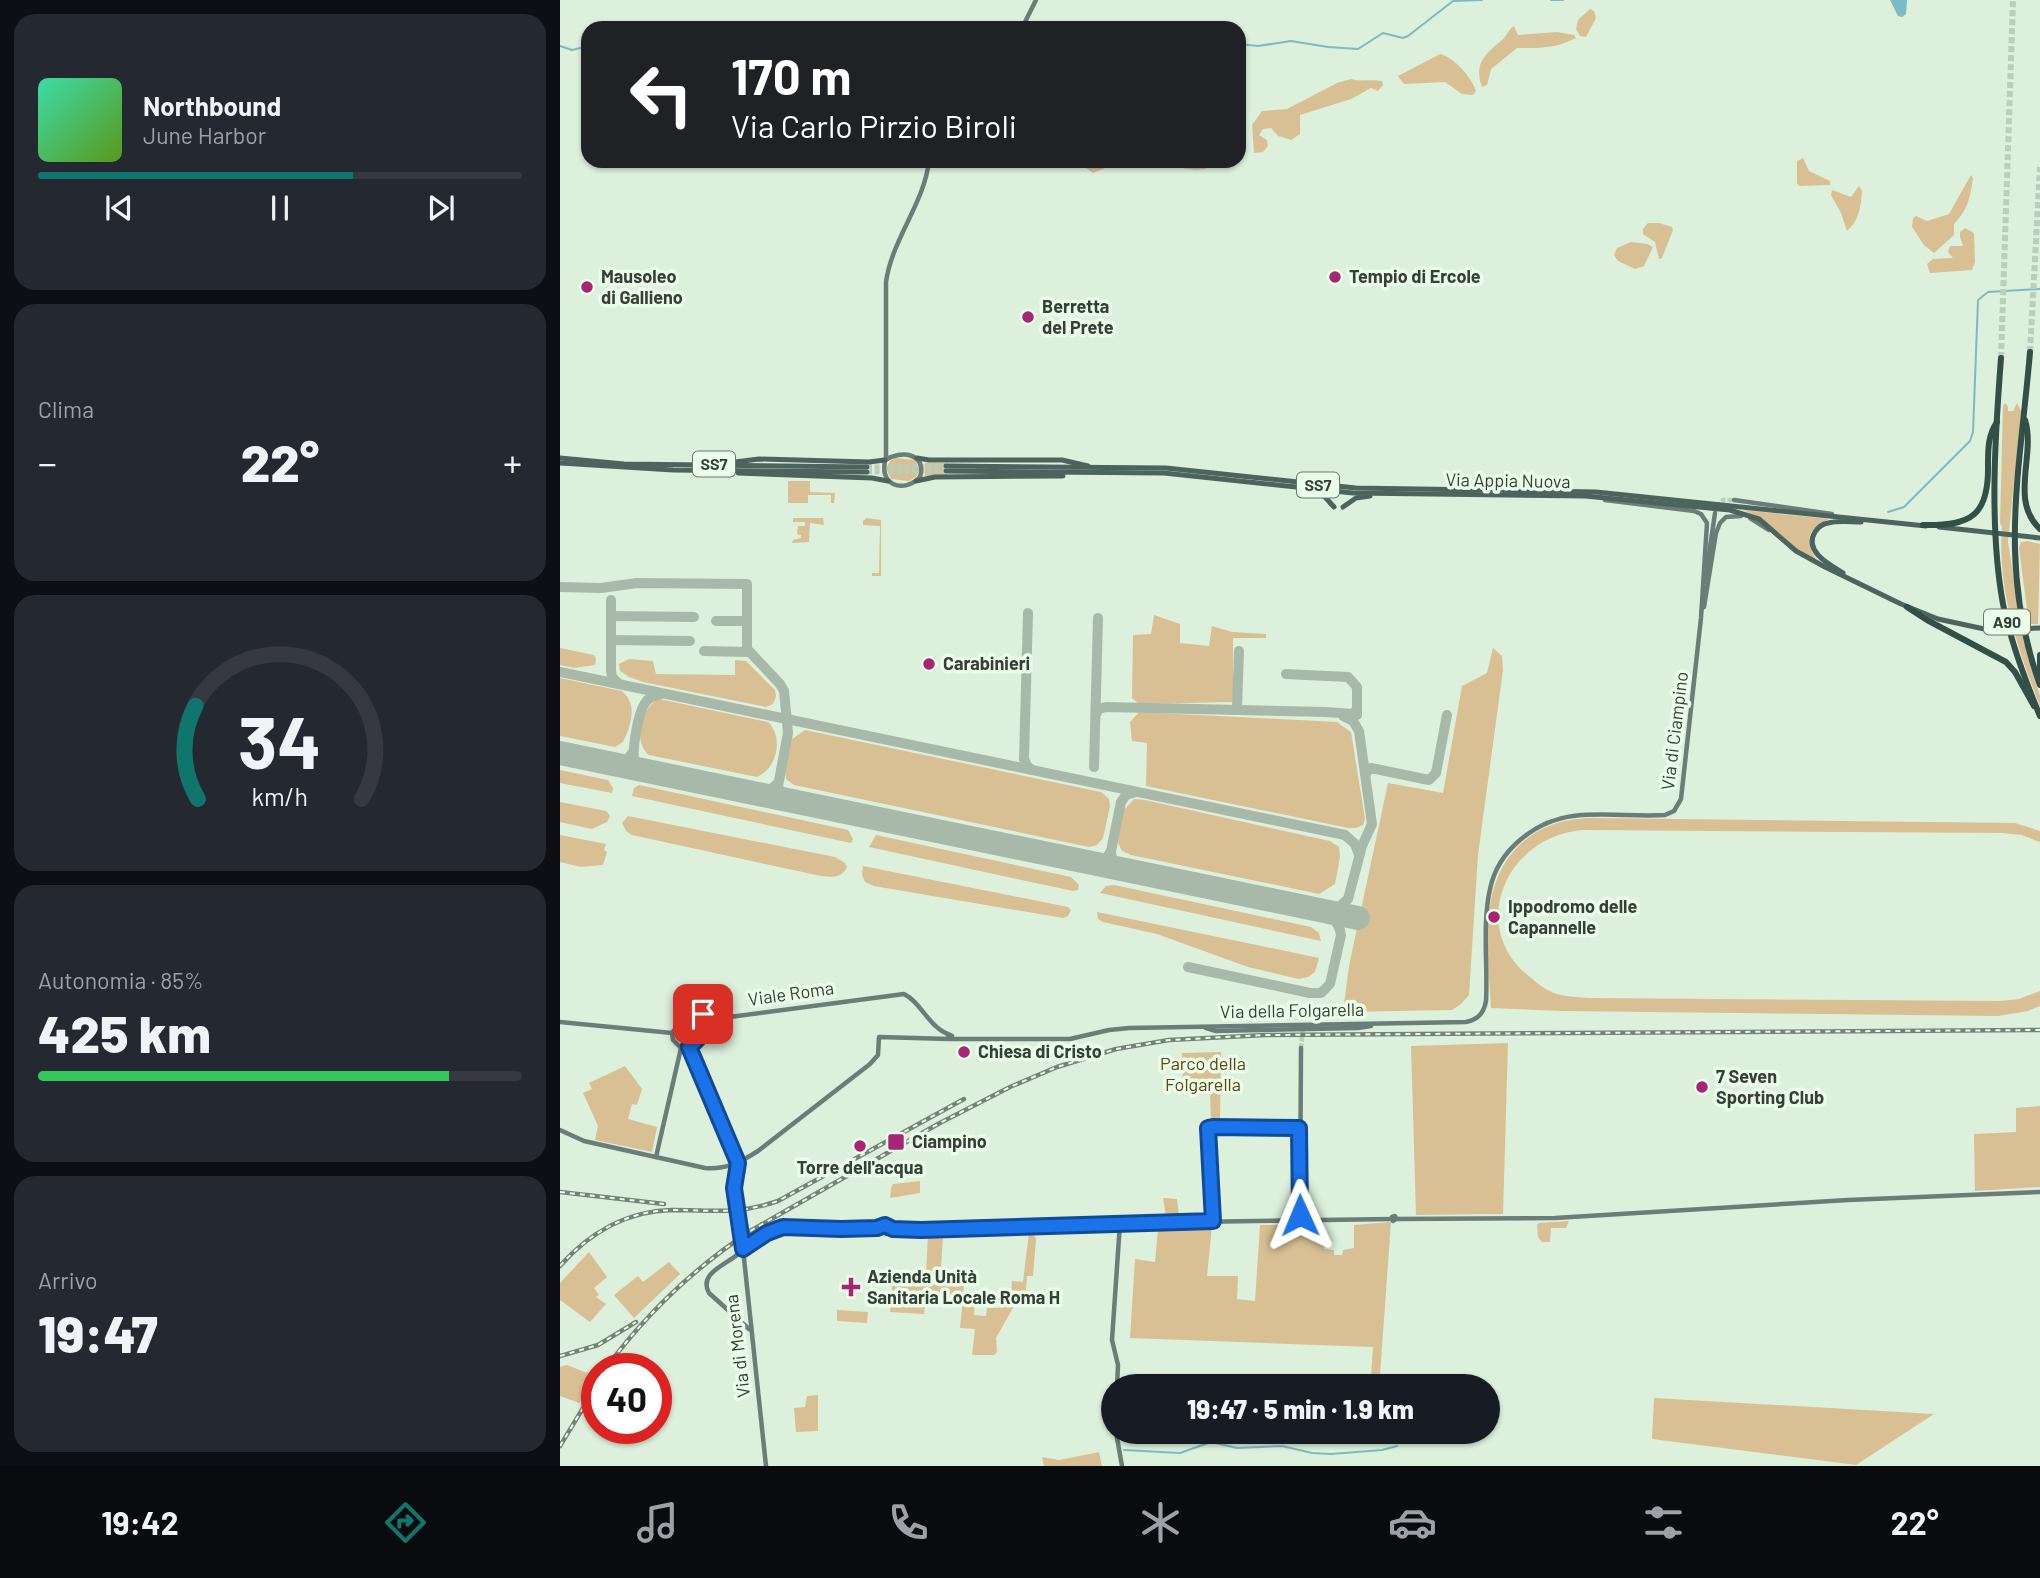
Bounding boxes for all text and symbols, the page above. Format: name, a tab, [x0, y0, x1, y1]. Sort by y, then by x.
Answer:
text: 170 m	[731, 46, 851, 105]
icon: left	[616, 49, 707, 140]
text: Northbound	[143, 90, 281, 121]
text: Via Carlo Pirzio Biroli	[731, 106, 1017, 144]
text: June Harbor	[143, 121, 266, 149]
icon: previous	[100, 189, 138, 227]
icon: pause	[261, 189, 299, 227]
icon: next	[422, 189, 460, 227]
place label: Mausoleo di Gallieno	[601, 265, 683, 308]
place label: Tempio di Ercole	[1349, 265, 1481, 287]
marker: Tempio di Ercole	[1327, 269, 1343, 285]
marker: Mausoleo di Gallieno	[579, 279, 595, 295]
place label: Berretta del Prete	[1042, 295, 1114, 338]
marker: Berretta del Prete	[1020, 309, 1036, 325]
text: Clima	[38, 395, 94, 423]
text: 22°	[241, 430, 319, 492]
text: −	[38, 439, 57, 485]
text: +	[503, 439, 522, 485]
road number: SS7	[693, 452, 735, 477]
street label: Via Appia Nuova	[1445, 468, 1571, 492]
road number: SS7	[1297, 472, 1339, 498]
road number: A90	[1984, 610, 2030, 635]
place label: Carabinieri	[943, 652, 1030, 674]
marker: Carabinieri	[921, 656, 937, 672]
street label: Via di Ciampino	[1656, 670, 1692, 792]
text: 34	[238, 696, 322, 784]
text: km/h	[252, 781, 308, 811]
place label: Ippodromo delle Capannelle	[1508, 895, 1637, 938]
marker: Ippodromo delle Capannelle	[1486, 909, 1502, 925]
text: Autonomia · 85%	[38, 966, 204, 994]
street label: Viale Roma	[746, 976, 835, 1010]
pin	[673, 984, 733, 1044]
icon: arrive	[684, 995, 722, 1033]
street label: Via della Folgarella	[1220, 998, 1364, 1022]
text: 425 km	[38, 1001, 211, 1063]
place label: Chiesa di Cristo	[978, 1040, 1102, 1062]
marker: Chiesa di Cristo	[956, 1044, 972, 1060]
park label: Parco della Folgarella	[1160, 1052, 1246, 1095]
place label: 7 Seven Sporting Club	[1716, 1065, 1824, 1108]
marker: 7 Seven Sporting Club	[1694, 1079, 1710, 1095]
place label: Ciampino	[912, 1130, 987, 1152]
marker: Ciampino	[886, 1132, 906, 1152]
marker: Torre dell'acqua	[852, 1138, 868, 1154]
place label: Torre dell'acqua	[797, 1156, 923, 1178]
position arrow	[1263, 1178, 1337, 1252]
place label: Azienda Unità Sanitaria Locale Roma H	[867, 1265, 1060, 1308]
text: Arrivo	[38, 1266, 98, 1294]
marker: Azienda Unità Sanitaria Locale Roma H	[841, 1277, 861, 1297]
street label: Via di Morena	[720, 1293, 754, 1399]
text: 19:47	[38, 1301, 158, 1363]
speed limit sign: 40	[581, 1353, 672, 1444]
text: 19:47 · 5 min · 1.9 km	[1187, 1393, 1414, 1424]
icon: directions	[381, 1498, 430, 1547]
icon: music	[633, 1498, 682, 1547]
icon: phone	[884, 1498, 933, 1547]
icon: climate	[1136, 1498, 1185, 1547]
icon: car	[1388, 1498, 1437, 1547]
icon: filters	[1639, 1498, 1688, 1547]
text: 19:42	[101, 1503, 179, 1541]
text: 22°	[1891, 1503, 1939, 1541]

